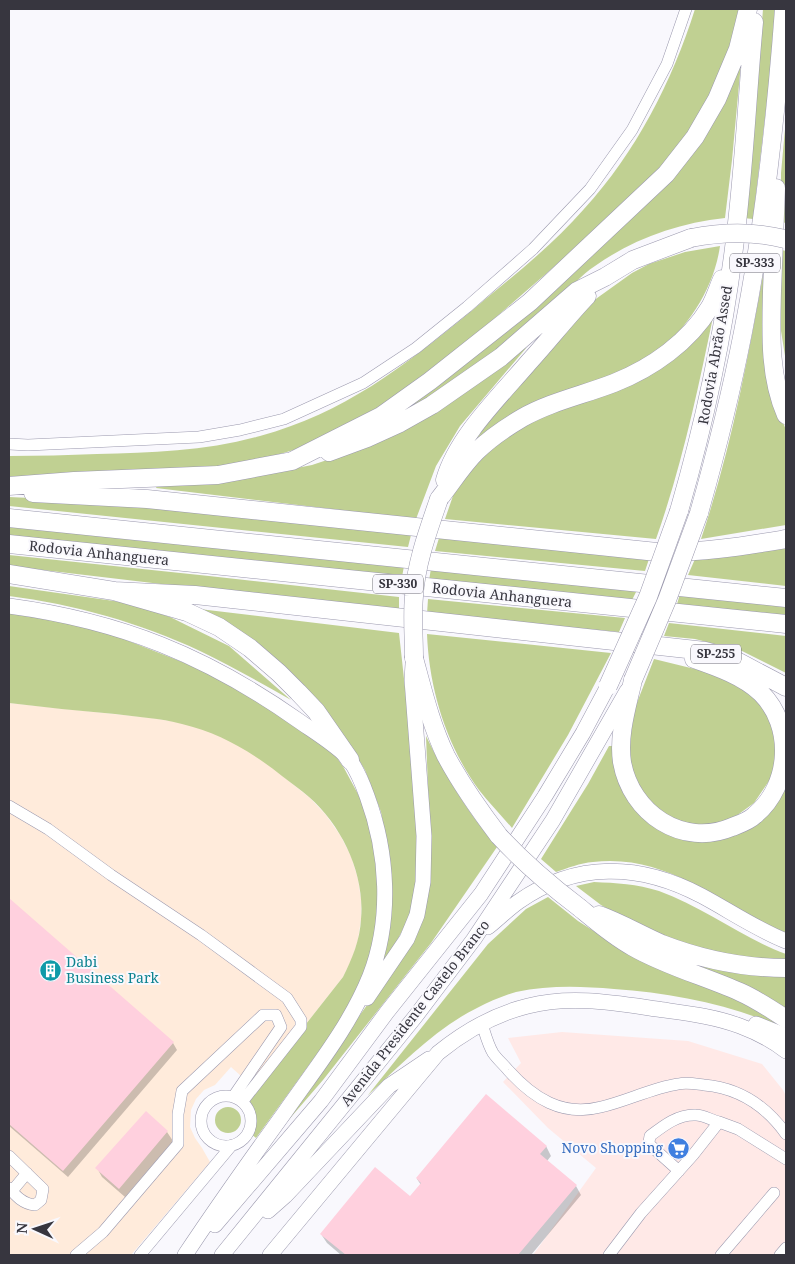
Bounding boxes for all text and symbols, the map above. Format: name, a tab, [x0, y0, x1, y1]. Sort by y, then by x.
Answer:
road number: SP-333	[730, 254, 780, 272]
street label: Rodovia Abrão Assed	[693, 283, 736, 426]
street label: Rodovia Anhanguera	[28, 536, 170, 569]
road number: SP-330	[373, 574, 423, 594]
street label: Rodovia Anhanguera	[431, 578, 573, 611]
road number: SP-255	[691, 644, 741, 664]
street label: Avenida Presidente Castelo Branco	[336, 916, 493, 1110]
place label: Dabi Business Park	[66, 952, 160, 987]
building icon: Dabi Business Park	[38, 958, 62, 982]
supermarket icon: Novo Shopping	[667, 1136, 691, 1160]
place label: Novo Shopping	[562, 1138, 663, 1157]
north arrow	[10, 1204, 60, 1254]
text: N	[12, 1222, 31, 1234]

